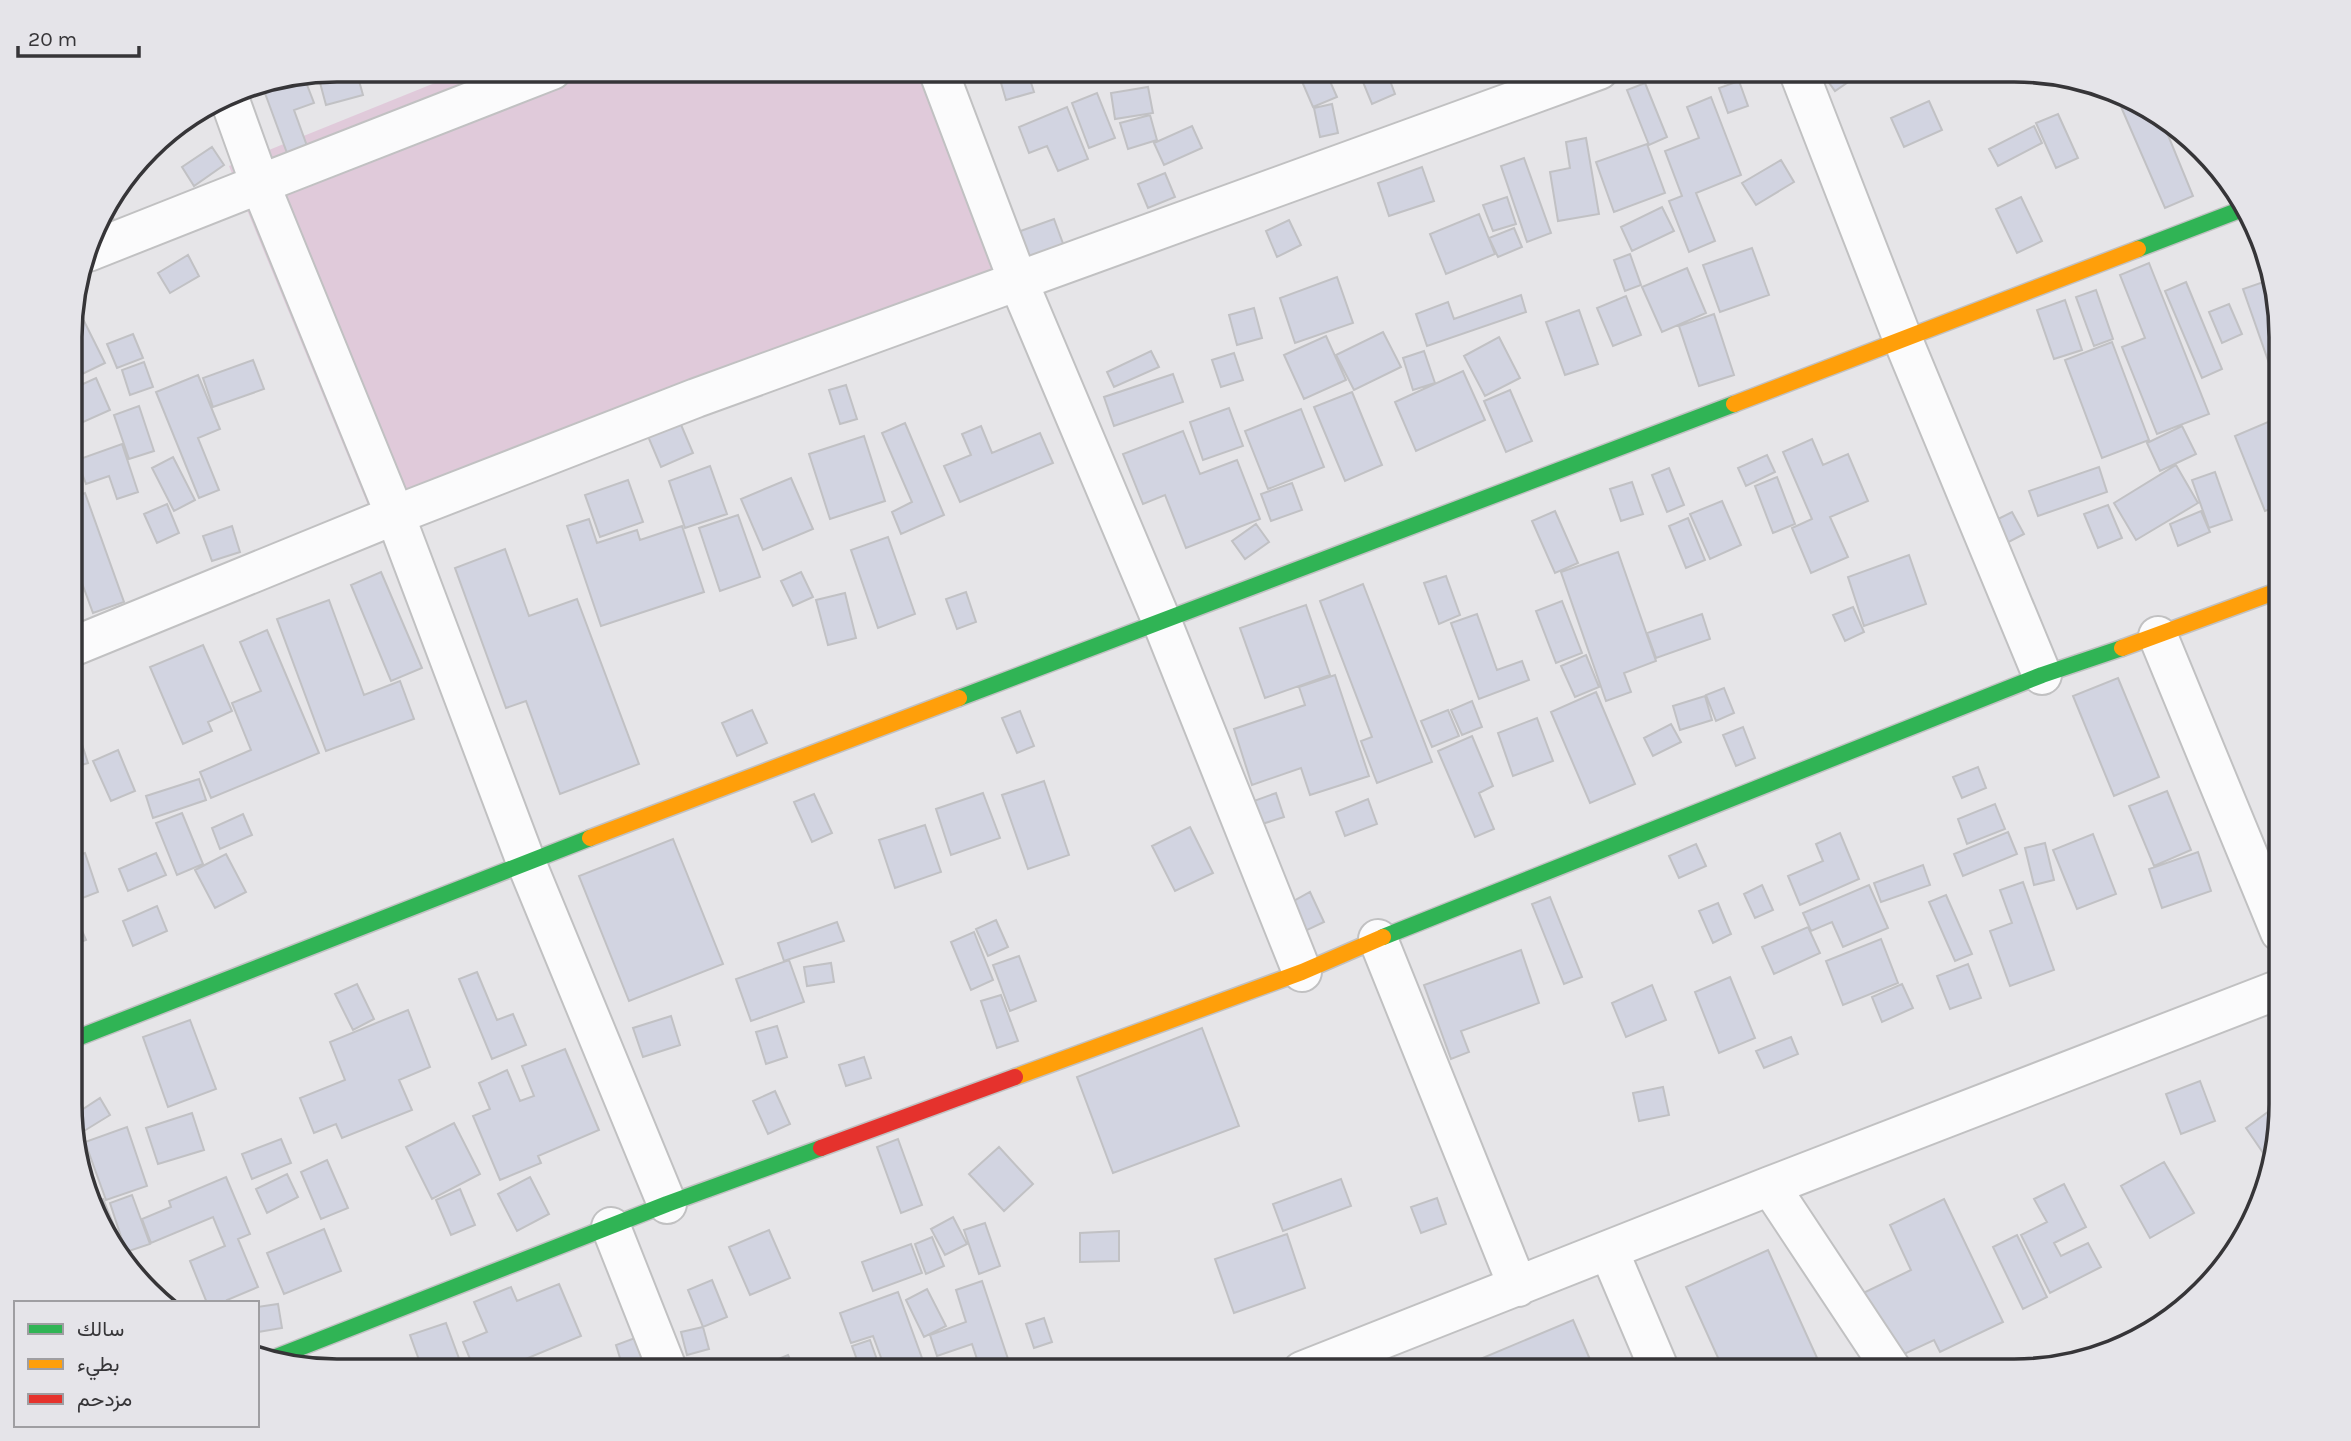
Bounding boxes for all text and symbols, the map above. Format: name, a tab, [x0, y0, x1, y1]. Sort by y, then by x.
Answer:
scale bar	[18, 14, 138, 58]
text: 20 m	[28, 27, 77, 51]
legend	[14, 1301, 259, 1427]
text: سالك	[77, 1317, 124, 1341]
text: بطيء	[77, 1352, 120, 1381]
text: مزدحم	[77, 1387, 132, 1413]

